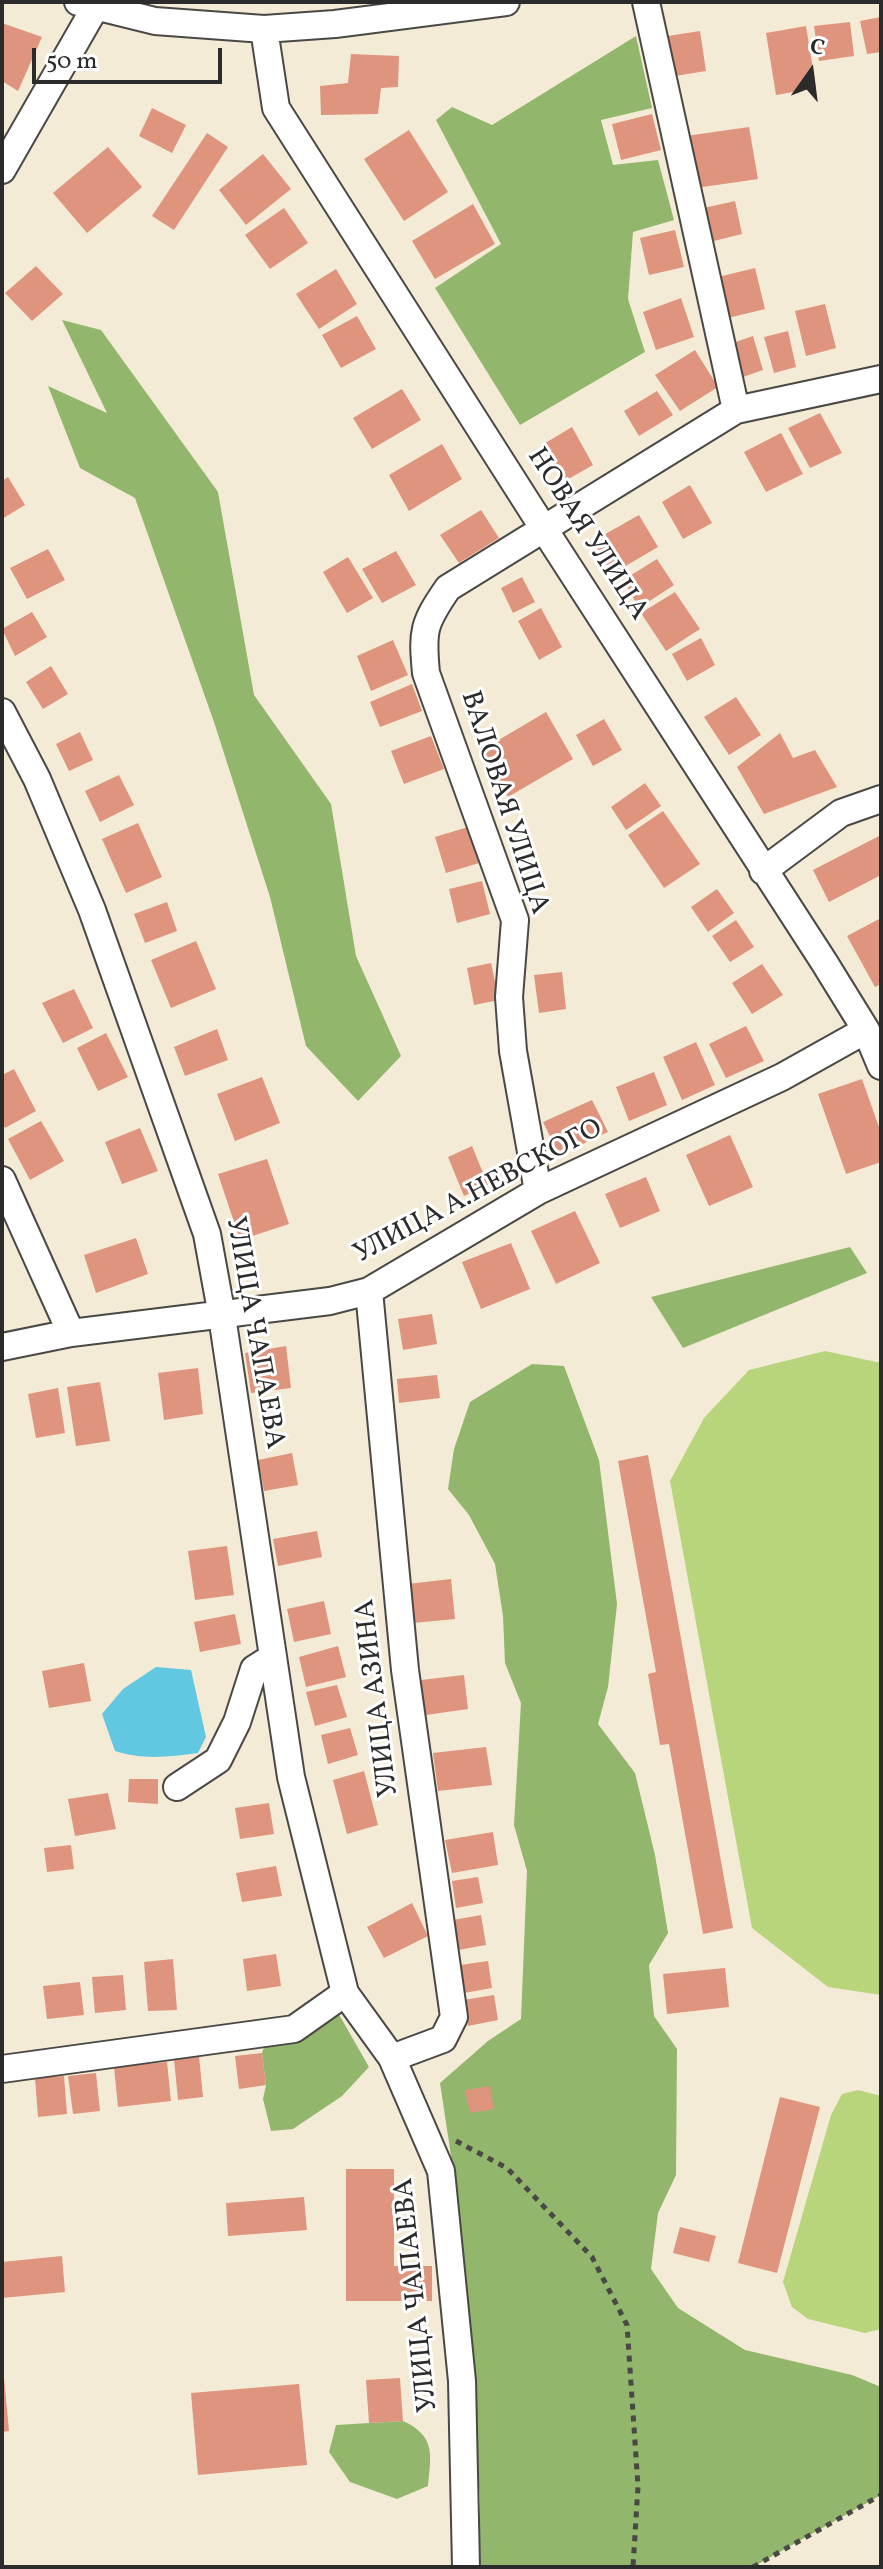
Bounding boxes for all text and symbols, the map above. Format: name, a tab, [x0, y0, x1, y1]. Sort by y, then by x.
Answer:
text: С	[806, 31, 828, 65]
scale bar	[36, 32, 226, 82]
north arrow	[771, 32, 851, 112]
text: 50 m	[46, 45, 98, 79]
street label: НОВАЯ УЛИЦА	[518, 443, 654, 627]
street label: ВАЛОВАЯ УЛИЦА	[451, 687, 555, 919]
street label: УЛИЦА А.НЕВСКОГО	[349, 1113, 609, 1273]
street label: УЛИЦА ЧАПАЕВА	[216, 1214, 290, 1452]
street label: УЛИЦА АЗИНА	[350, 1597, 408, 1799]
street label: УЛИЦА ЧАПАЕВА	[389, 2176, 447, 2414]

